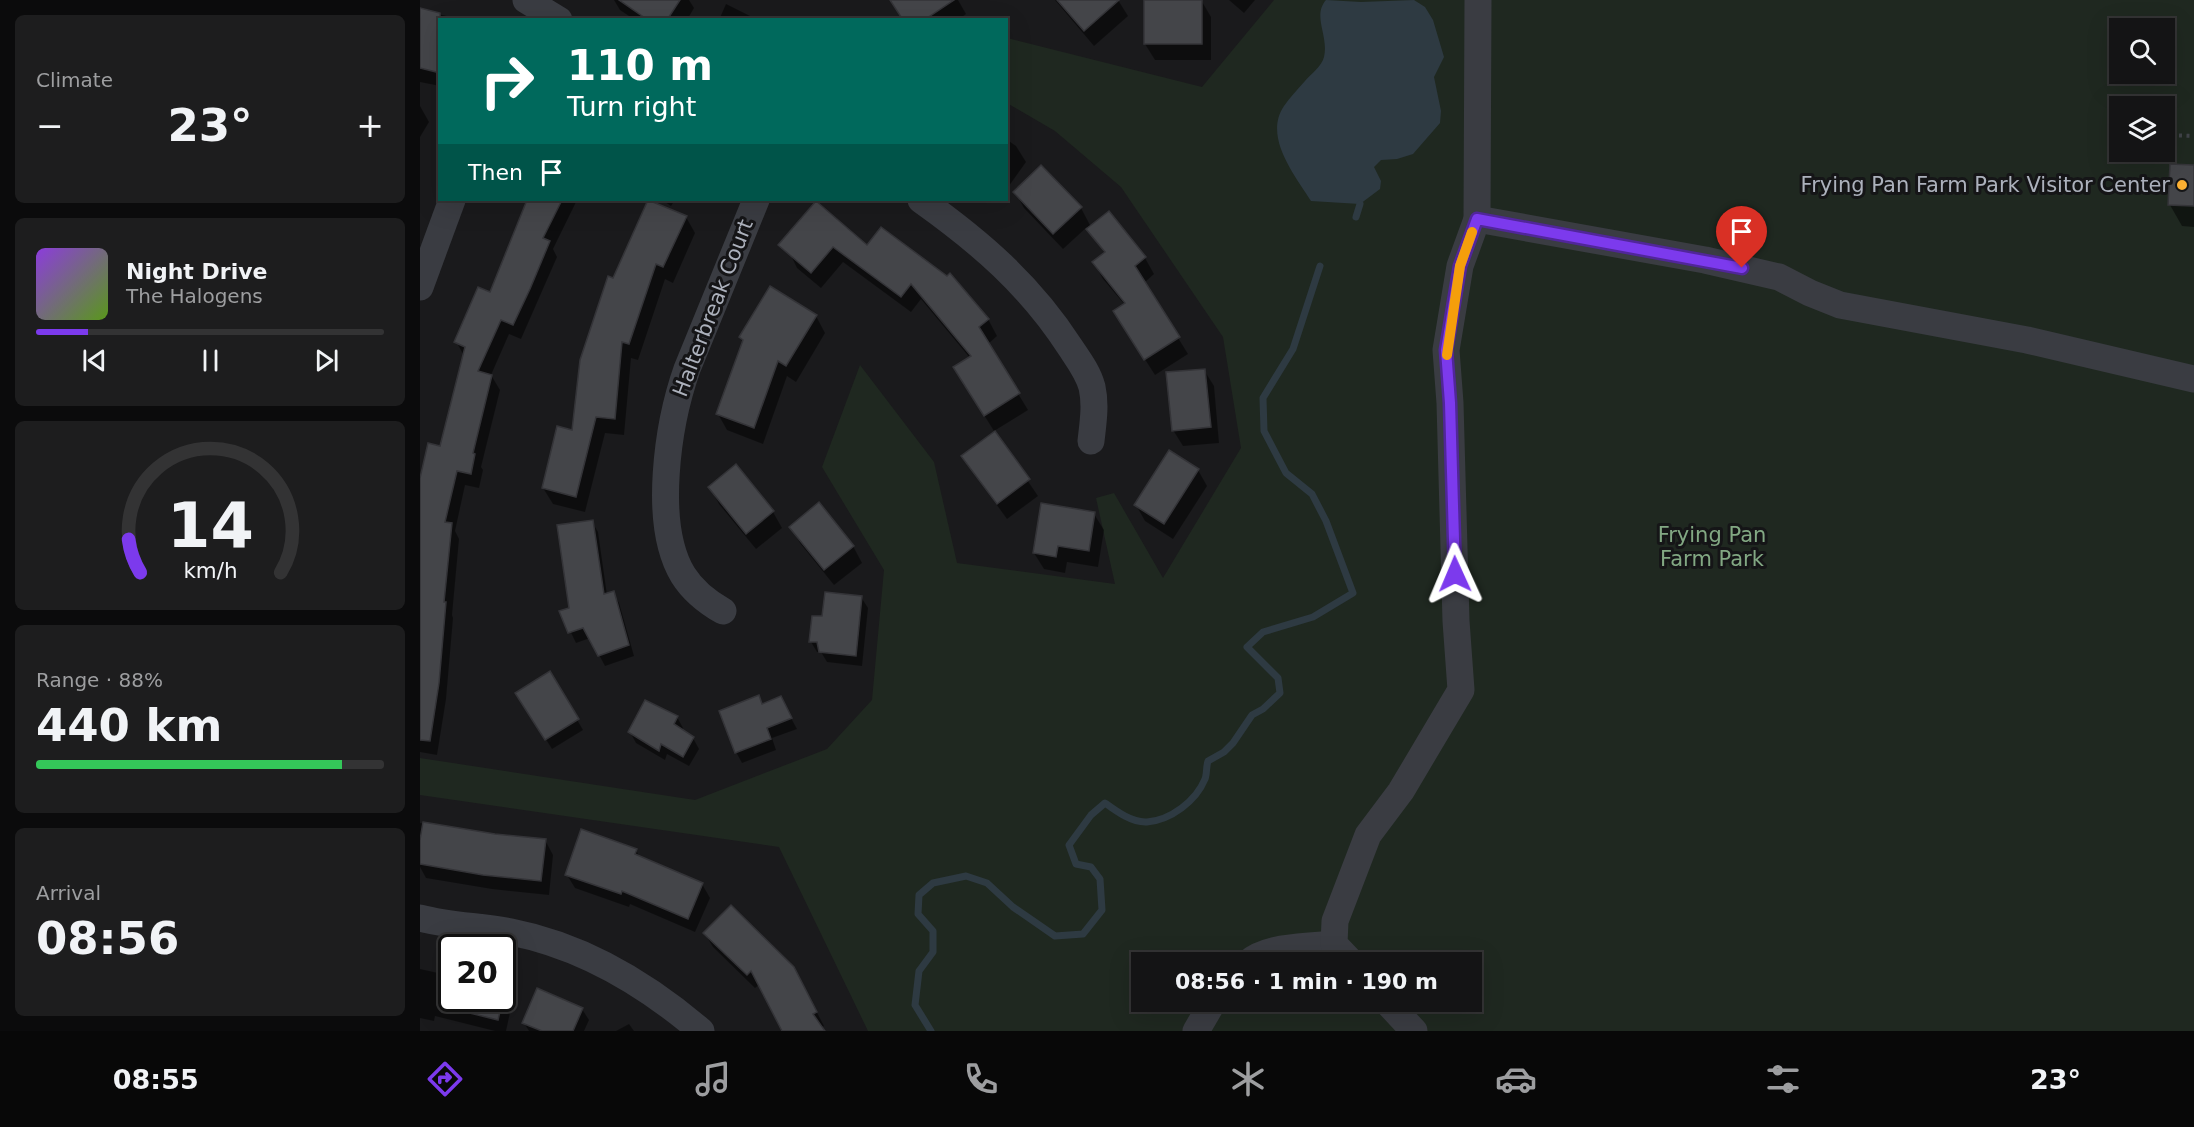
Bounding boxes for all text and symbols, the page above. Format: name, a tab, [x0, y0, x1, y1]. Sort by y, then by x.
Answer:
map controls	[2109, 18, 2175, 162]
button: search	[2109, 18, 2175, 84]
text: 110 m	[567, 41, 713, 90]
icon: right	[468, 42, 546, 120]
text: Climate	[36, 68, 113, 92]
text: Turn right	[567, 91, 696, 122]
button: layers	[2109, 96, 2175, 162]
text: 23°	[167, 99, 253, 152]
text: −	[36, 106, 64, 145]
text: +	[356, 106, 384, 145]
icon: arrive	[535, 156, 568, 189]
text: Then	[468, 160, 523, 185]
place label: Frying Pan Farm Park Visitor Center	[1801, 173, 2170, 197]
marker: Frying Pan Farm Park Visitor Center	[2175, 178, 2189, 192]
pin	[1716, 206, 1767, 268]
icon: arrive	[1725, 215, 1758, 248]
street label: Halterbreak Court	[668, 216, 758, 400]
text: Night Drive	[126, 259, 267, 284]
text: The Halogens	[126, 284, 263, 308]
icon: previous	[78, 344, 111, 377]
icon: pause	[194, 344, 227, 377]
icon: next	[310, 344, 343, 377]
text: 14	[167, 489, 253, 562]
park label: Frying Pan Farm Park	[1658, 523, 1766, 571]
position arrow	[1423, 542, 1487, 606]
text: km/h	[183, 558, 237, 583]
text: Range · 88%	[36, 668, 163, 692]
text: 440 km	[36, 699, 222, 752]
text: Arrival	[36, 881, 101, 905]
text: 08:56	[36, 912, 179, 965]
speed limit sign: 20	[438, 934, 516, 1012]
text: 08:56 · 1 min · 190 m	[1175, 969, 1438, 994]
icon: directions	[424, 1058, 466, 1100]
icon: music	[692, 1058, 734, 1100]
icon: phone	[960, 1058, 1002, 1100]
icon: climate	[1227, 1058, 1269, 1100]
icon: car	[1495, 1058, 1537, 1100]
icon: filters	[1762, 1058, 1804, 1100]
text: 08:55	[113, 1064, 199, 1095]
text: 23°	[2030, 1064, 2081, 1095]

